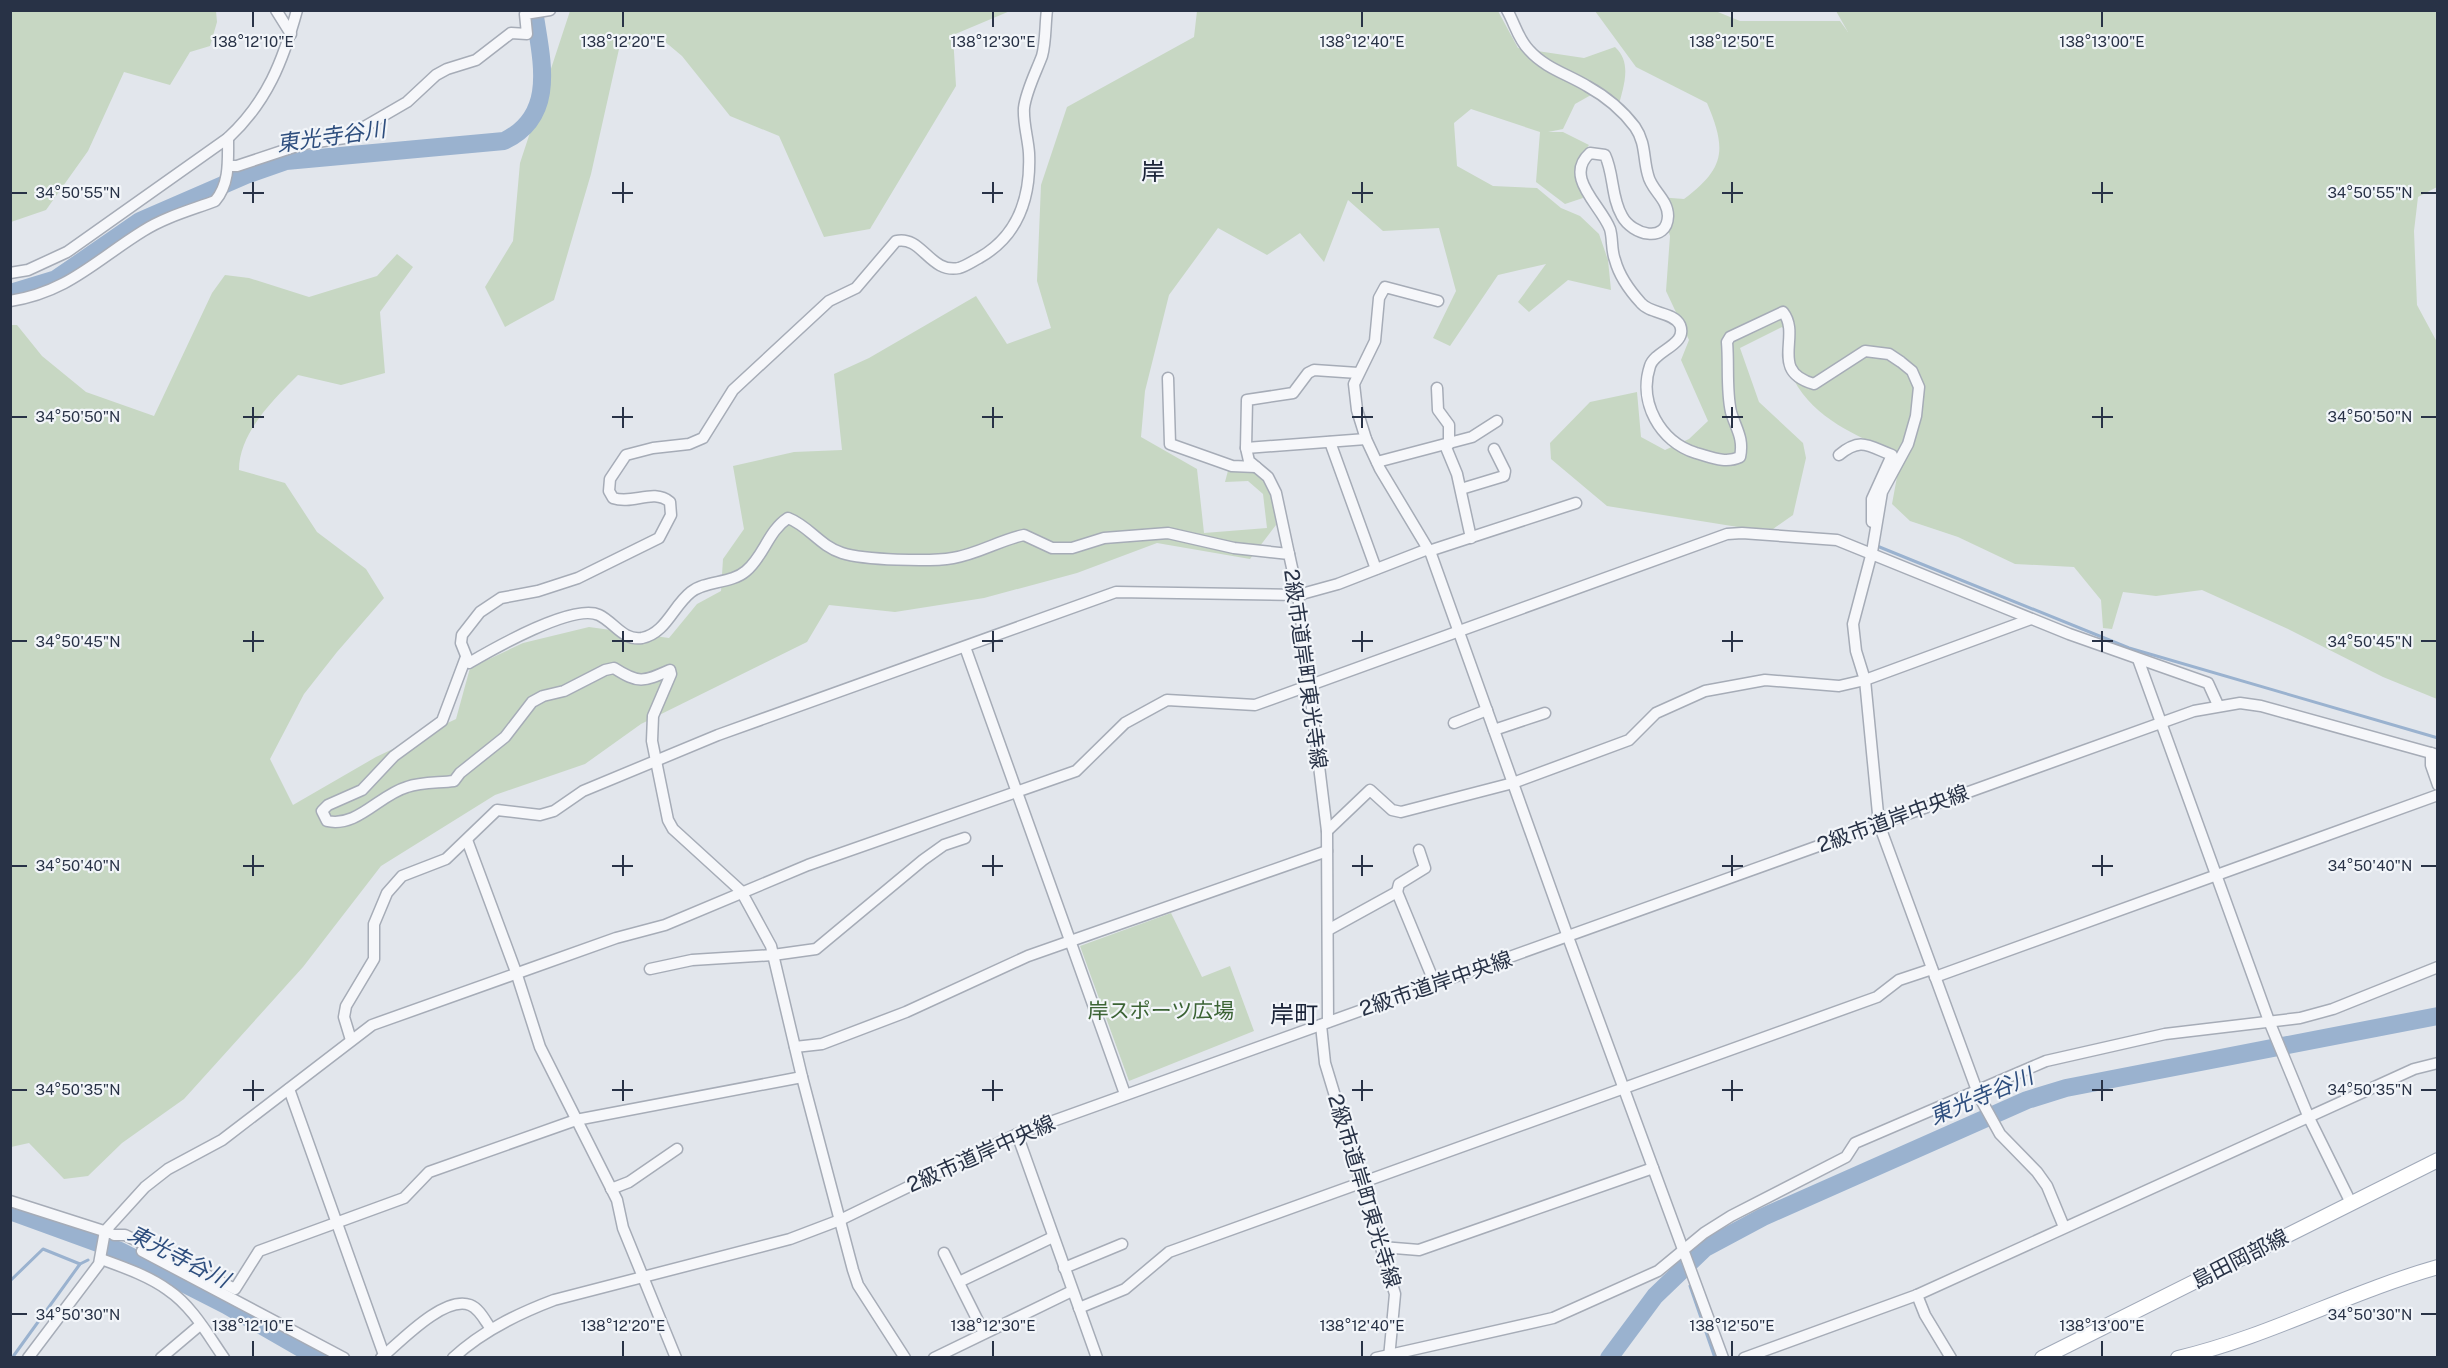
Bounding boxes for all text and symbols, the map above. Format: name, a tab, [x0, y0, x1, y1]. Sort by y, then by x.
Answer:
text: 138°12'10"E	[212, 33, 294, 50]
text: 138°12'20"E	[581, 33, 665, 50]
text: 138°12'30"E	[950, 33, 1036, 50]
text: 138°12'40"E	[1319, 33, 1405, 50]
text: 138°12'50"E	[1689, 33, 1775, 50]
text: 138°13'00"E	[2059, 33, 2145, 50]
water label: 東光寺谷川	[275, 115, 389, 157]
district label: 岸	[1141, 157, 1165, 185]
text: 34°50'55"N	[35, 184, 121, 201]
text: 34°50'55"N	[2327, 184, 2413, 201]
text: 34°50'50"N	[36, 408, 120, 425]
text: 34°50'50"N	[2328, 408, 2412, 425]
street label: 2級市道岸町東光寺線	[1279, 567, 1332, 770]
text: 34°50'45"N	[36, 633, 120, 650]
text: 34°50'45"N	[2328, 633, 2412, 650]
street label: 2級市道岸中央線	[1814, 780, 1972, 858]
text: 34°50'40"N	[36, 857, 120, 874]
text: 34°50'40"N	[2328, 857, 2412, 874]
street label: 2級市道岸中央線	[1356, 946, 1515, 1021]
park label: 岸スポーツ広場	[1088, 998, 1234, 1023]
district label: 岸町	[1270, 1000, 1318, 1028]
water label: 東光寺谷川	[1925, 1062, 2039, 1129]
text: 34°50'35"N	[35, 1081, 121, 1098]
text: 34°50'35"N	[2327, 1081, 2413, 1098]
street label: 2級市道岸町東光寺線	[1323, 1091, 1406, 1291]
street label: 2級市道岸中央線	[903, 1110, 1059, 1197]
water label: 東光寺谷川	[124, 1219, 236, 1293]
street label: 島田岡部線	[2187, 1224, 2292, 1294]
text: 34°50'30"N	[36, 1306, 120, 1323]
text: 34°50'30"N	[2328, 1306, 2412, 1323]
text: 138°12'10"E	[212, 1317, 294, 1334]
text: 138°12'20"E	[581, 1317, 665, 1334]
text: 138°12'30"E	[950, 1317, 1036, 1334]
text: 138°12'40"E	[1319, 1317, 1405, 1334]
text: 138°12'50"E	[1689, 1317, 1775, 1334]
text: 138°13'00"E	[2059, 1317, 2145, 1334]

